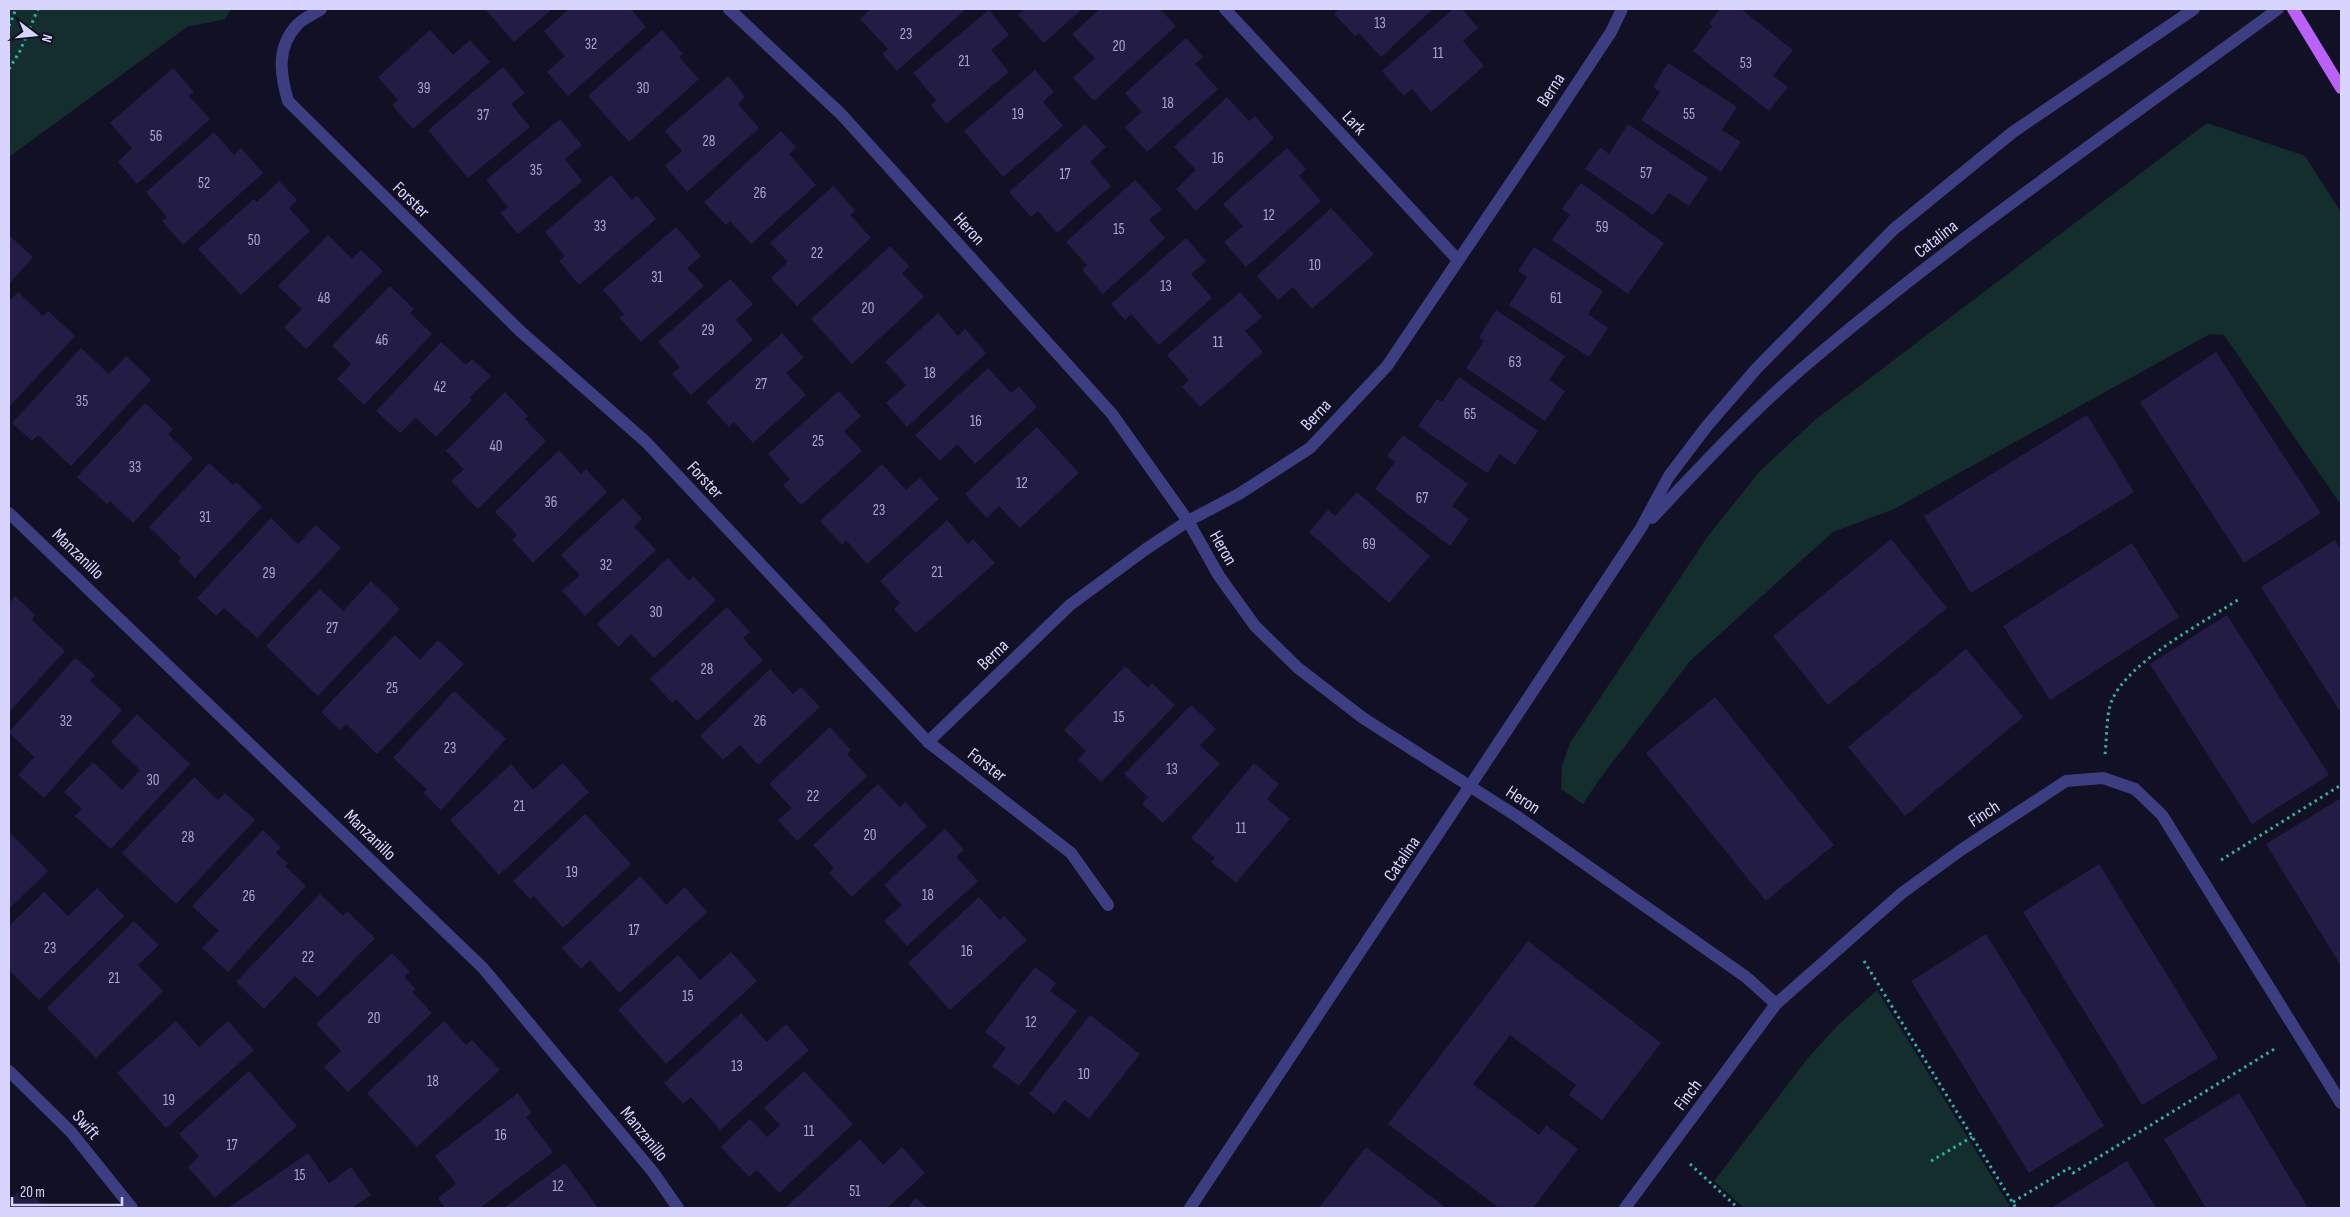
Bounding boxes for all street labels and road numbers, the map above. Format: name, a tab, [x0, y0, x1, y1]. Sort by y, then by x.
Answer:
street label: Berna	[1533, 70, 1569, 110]
street label: Lark	[1338, 106, 1371, 140]
street label: Forster	[388, 177, 434, 223]
street label: Heron	[949, 208, 989, 250]
street label: Catalina	[1910, 215, 1962, 262]
street label: Berna	[1296, 395, 1336, 435]
street label: Forster	[683, 457, 727, 503]
street label: Manzanillo	[48, 524, 108, 584]
street label: Heron	[1205, 527, 1241, 569]
street label: Berna	[973, 635, 1013, 675]
street label: Forster	[963, 744, 1011, 786]
street label: Heron	[1502, 781, 1544, 819]
street label: Finch	[1964, 796, 2004, 832]
street label: Manzanillo	[340, 805, 400, 865]
street label: Catalina	[1379, 833, 1425, 885]
street label: Finch	[1670, 1075, 1706, 1115]
street label: Manzanillo	[616, 1103, 672, 1165]
street label: Swift	[68, 1106, 105, 1144]

